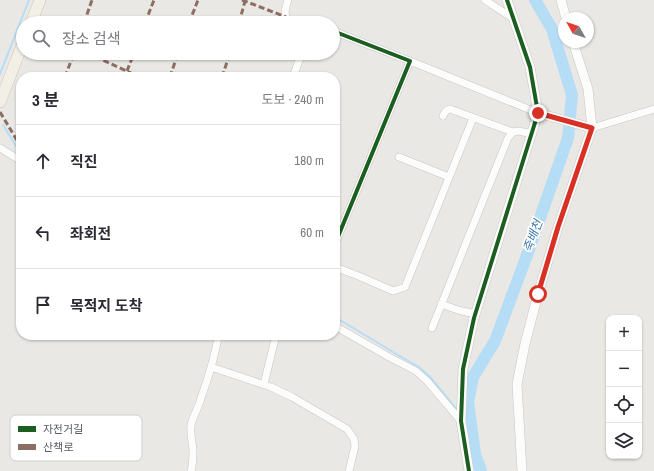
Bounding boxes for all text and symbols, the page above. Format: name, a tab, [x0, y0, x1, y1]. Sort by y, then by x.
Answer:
north arrow	[558, 12, 594, 48]
search box	[16, 16, 340, 60]
icon: search	[30, 27, 52, 49]
text: 장소 검색	[62, 28, 121, 49]
text: 3 분	[32, 88, 59, 111]
text: 도보 · 240 m	[262, 91, 324, 108]
route end	[529, 104, 547, 122]
icon: ahead	[32, 150, 54, 172]
text: 직진	[70, 151, 98, 172]
text: 180 m	[294, 152, 324, 169]
water label: 죽배천	[520, 216, 547, 254]
icon: left	[32, 222, 54, 244]
text: 좌회전	[70, 223, 111, 244]
text: 60 m	[300, 224, 324, 241]
route start	[529, 285, 547, 303]
icon: arrive	[32, 294, 54, 316]
text: 목적지 도착	[70, 295, 142, 316]
map controls	[606, 315, 642, 459]
button: +	[606, 315, 642, 351]
button: −	[606, 351, 642, 387]
button: locate	[606, 387, 642, 423]
legend	[10, 415, 142, 461]
text: 자전거길	[43, 422, 83, 436]
button: layers	[606, 423, 642, 459]
text: 산책로	[43, 440, 73, 454]

